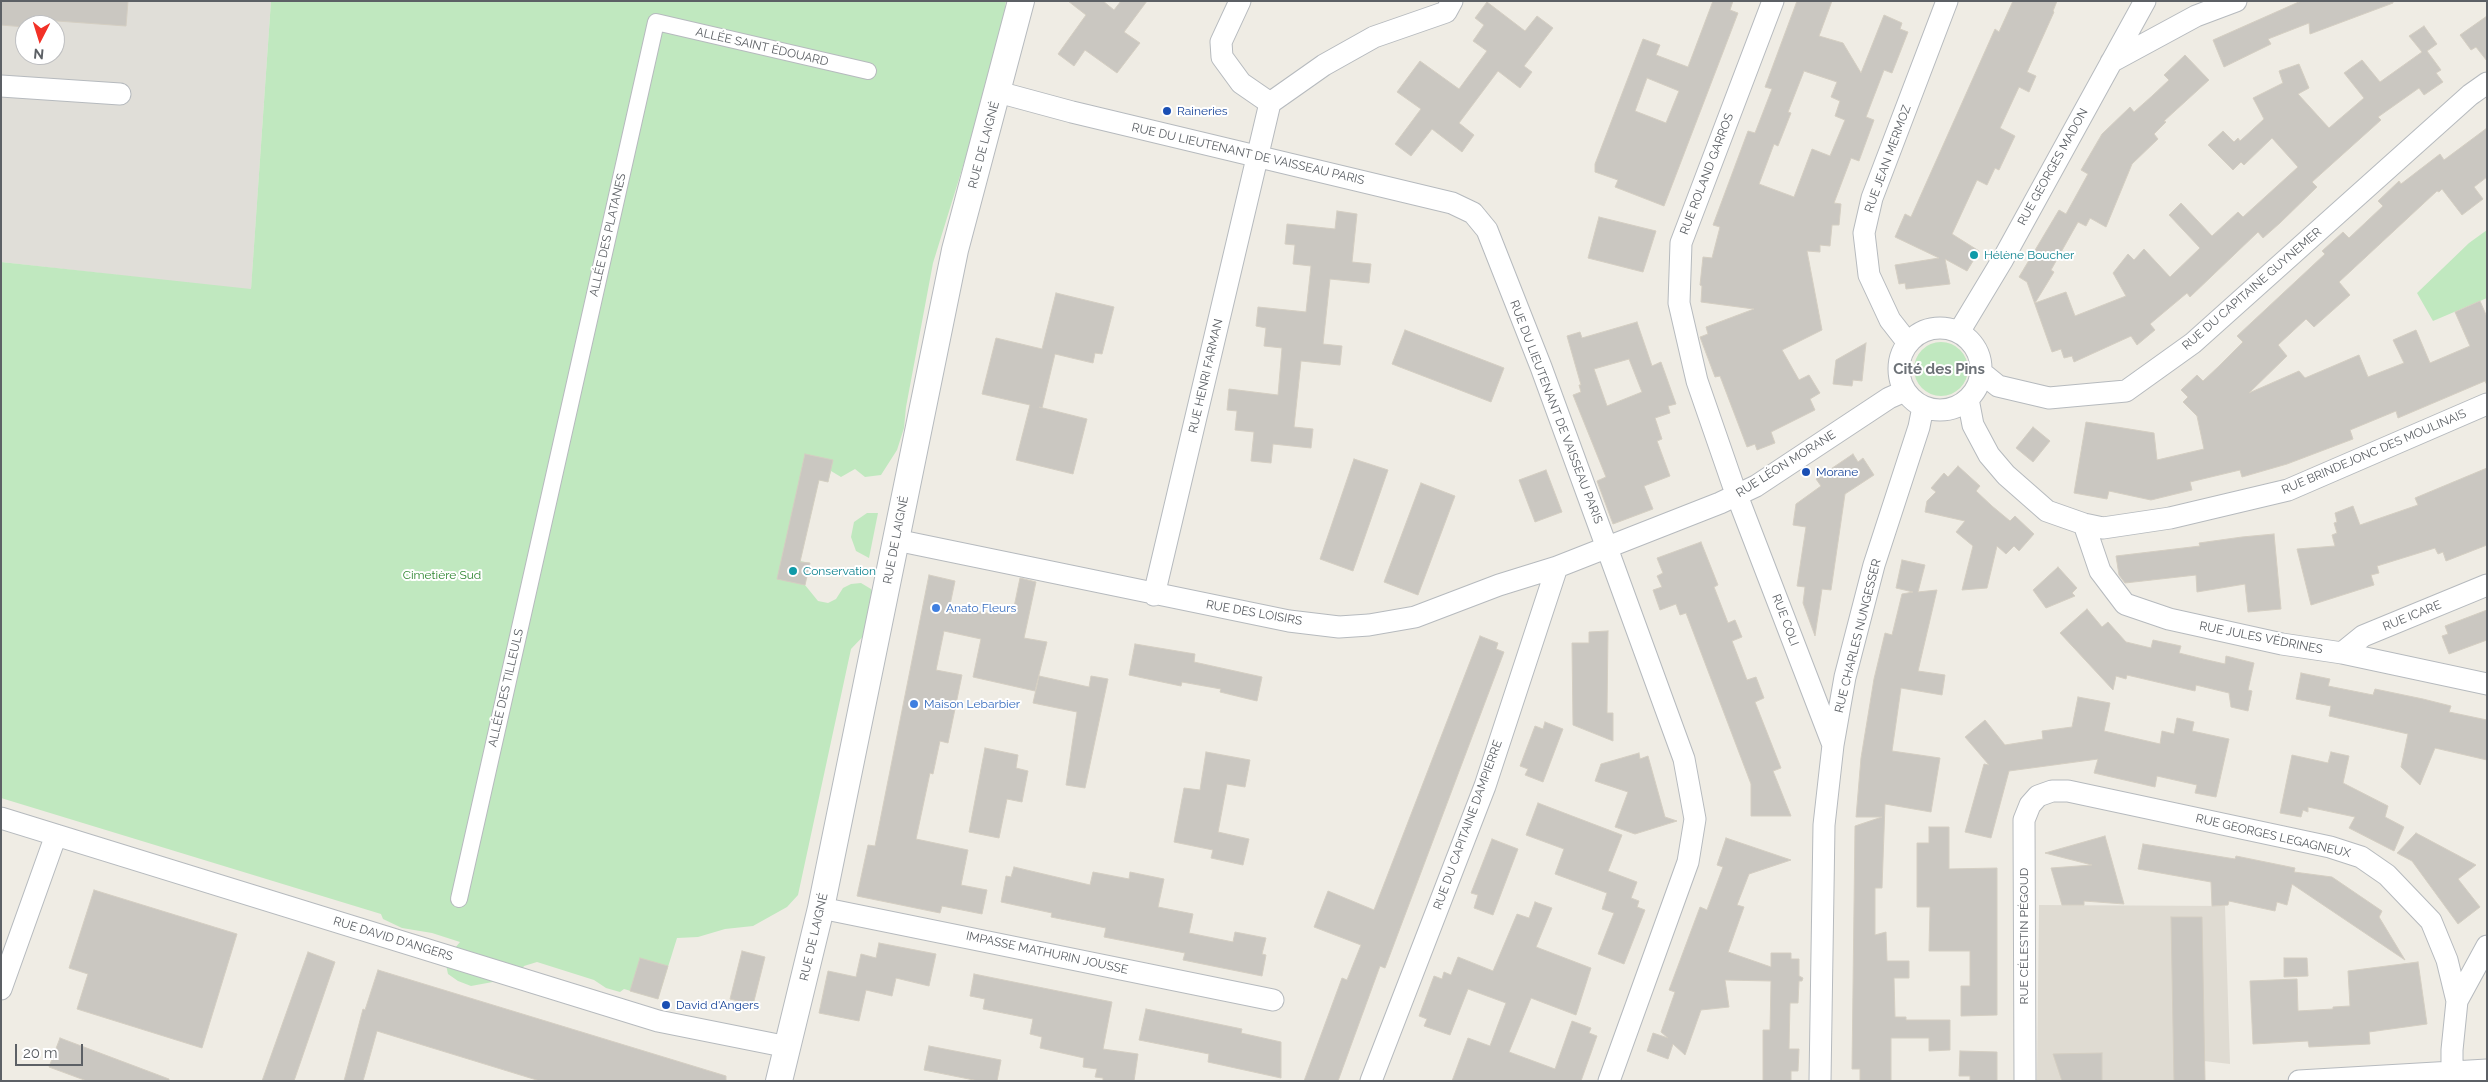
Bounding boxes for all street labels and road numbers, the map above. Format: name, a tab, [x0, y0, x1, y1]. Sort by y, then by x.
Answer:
street label: ALLÉE SAINT ÉDOUARD	[694, 25, 830, 69]
street label: RUE DE LAIGNÉ	[965, 100, 1003, 190]
street label: RUE JEAN MERMOZ	[1862, 103, 1914, 215]
street label: RUE GEORGES MADON	[2015, 106, 2091, 228]
street label: RUE ROLAND GARROS	[1677, 111, 1737, 237]
street label: RUE DU LIEUTENANT DE VAISSEAU PARIS	[1130, 120, 1366, 188]
street label: ALLÉE DES PLATANES	[587, 172, 629, 298]
street label: RUE DU CAPITAINE GUYNEMER	[2180, 225, 2324, 353]
street label: RUE DU LIEUTENANT DE VAISSEAU PARIS	[1507, 298, 1605, 526]
street label: RUE HENRI FARMAN	[1186, 318, 1226, 434]
street label: RUE BRINDEJONC DES MOULINAIS	[2280, 407, 2468, 497]
street label: RUE LÉON MORANE	[1734, 427, 1838, 501]
street label: RUE DE LAIGNÉ	[880, 495, 912, 585]
street label: RUE CHARLES NUNGESSER	[1832, 558, 1884, 714]
street label: RUE COLI	[1769, 592, 1801, 648]
street label: RUE DES LOISIRS	[1205, 597, 1303, 629]
street label: RUE ICARE	[2381, 598, 2443, 634]
street label: RUE JULES VÉDRINES	[2198, 619, 2324, 657]
street label: ALLÉE DES TILLEULS	[485, 627, 527, 749]
street label: RUE DU CAPITAINE DAMPIERRE	[1431, 738, 1505, 912]
street label: RUE GEORGES LEGAGNEUX	[2194, 811, 2352, 861]
street label: RUE CÉLESTIN PÉGOUD	[2017, 868, 2031, 1004]
street label: RUE DE LAIGNÉ	[797, 892, 831, 982]
street label: RUE DAVID D'ANGERS	[331, 914, 455, 964]
street label: IMPASSE MATHURIN JOUSSE	[965, 929, 1129, 977]

